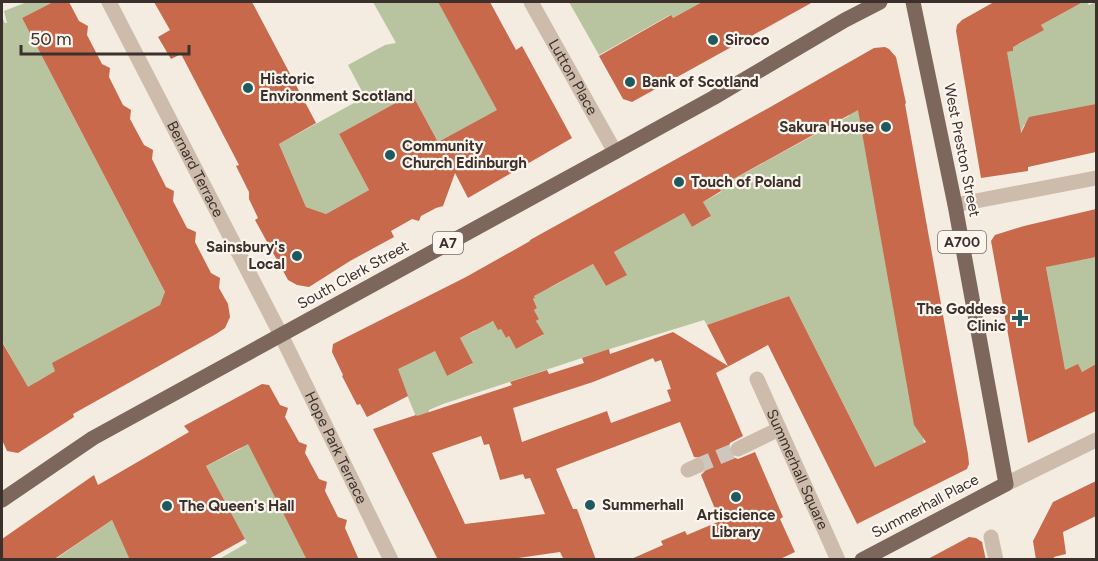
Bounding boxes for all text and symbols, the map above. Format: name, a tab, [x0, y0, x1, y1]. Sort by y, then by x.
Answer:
scale bar	[21, 18, 189, 56]
text: 50 m	[30, 28, 72, 50]
place label: Siroco	[725, 31, 770, 49]
marker: Siroco	[706, 33, 720, 47]
street label: Lutton Place	[545, 36, 601, 118]
place label: Historic Environment Scotland	[260, 70, 413, 105]
place label: Bank of Scotland	[642, 73, 759, 91]
marker: Bank of Scotland	[623, 75, 637, 89]
marker: Historic Environment Scotland	[241, 81, 255, 95]
street label: West Preston Street	[940, 82, 984, 219]
street label: Bernard Terrace	[163, 118, 228, 220]
place label: Sakura House	[779, 118, 875, 136]
marker: Sakura House	[879, 120, 893, 134]
place label: Community Church Edinburgh	[402, 137, 527, 172]
marker: Community Church Edinburgh	[383, 148, 397, 162]
place label: Touch of Poland	[691, 173, 801, 191]
marker: Touch of Poland	[672, 175, 686, 189]
road number: A700	[938, 231, 986, 253]
road number: A7	[433, 232, 463, 254]
street label: South Clerk Street	[294, 237, 412, 313]
place label: Sainsbury's Local	[206, 238, 285, 273]
marker: Sainsbury's Local	[290, 249, 304, 263]
place label: The Goddess Clinic	[917, 300, 1006, 335]
marker: The Goddess Clinic	[1011, 309, 1029, 327]
street label: Hope Park Terrace	[301, 388, 371, 507]
street label: Summerhall Square	[763, 406, 832, 532]
street label: Summerhall Place	[868, 470, 982, 542]
marker: Artiscience Library	[729, 490, 743, 504]
place label: Summerhall	[602, 496, 684, 514]
place label: The Queen's Hall	[179, 497, 295, 515]
marker: Summerhall	[583, 498, 597, 512]
marker: The Queen's Hall	[160, 499, 174, 513]
place label: Artiscience Library	[697, 506, 776, 541]

